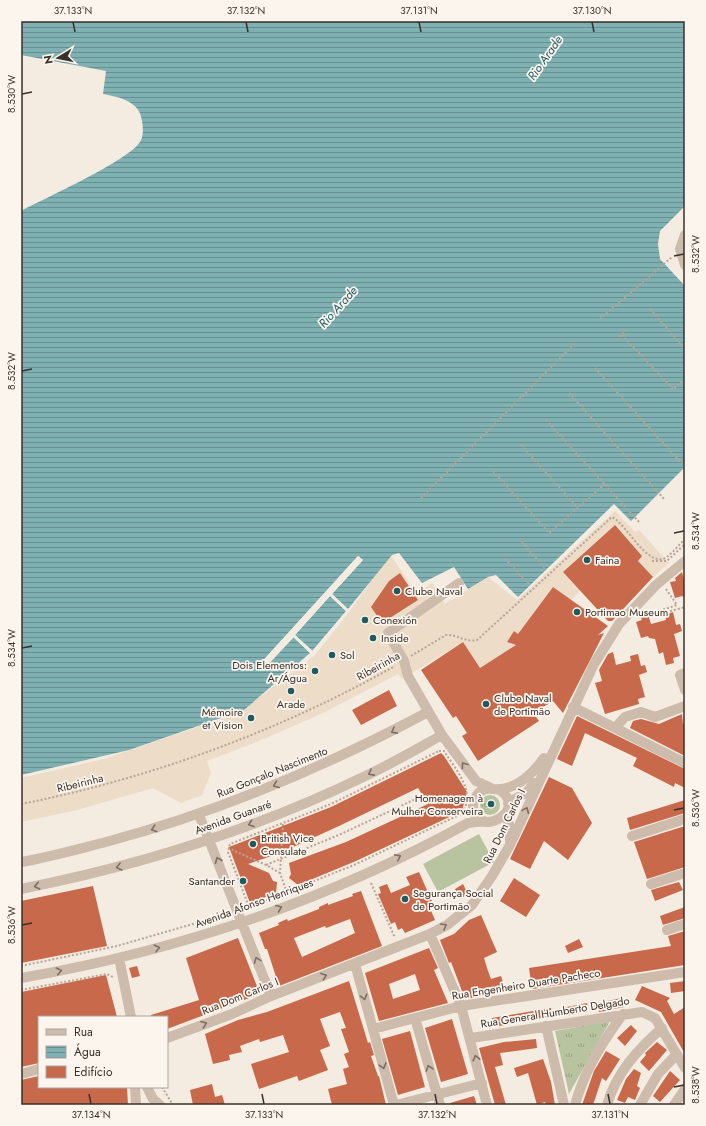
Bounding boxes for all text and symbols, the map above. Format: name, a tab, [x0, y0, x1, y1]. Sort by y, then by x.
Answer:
text: 37.133°N	[54, 3, 92, 18]
text: 37.132°N	[227, 3, 265, 18]
text: 37.131°N	[400, 3, 438, 18]
text: 37.130°N	[572, 3, 612, 18]
water label: Rio Arade	[523, 32, 567, 84]
north arrow	[38, 38, 78, 78]
text: N	[40, 54, 57, 65]
text: 8.530°W	[4, 75, 19, 113]
text: 8.532°W	[688, 235, 703, 273]
water label: Rio Arade	[314, 282, 362, 332]
text: 8.532°W	[4, 352, 19, 390]
text: 8.534°W	[688, 512, 703, 550]
place label: Faina	[595, 552, 619, 568]
marker: Faina	[582, 555, 592, 565]
place label: Clube Naval	[405, 583, 463, 599]
marker: Clube Naval	[392, 586, 402, 596]
place label: Portimao Museum	[585, 604, 668, 620]
marker: Portimao Museum	[572, 607, 582, 617]
place label: Conexión	[373, 612, 417, 628]
marker: Conexión	[360, 615, 370, 625]
text: 8.534°W	[4, 629, 19, 667]
place label: Inside	[381, 630, 409, 646]
marker: Inside	[368, 633, 378, 643]
place label: Sol	[340, 647, 355, 663]
street label: Ribeirinha	[353, 648, 403, 684]
marker: Sol	[327, 650, 337, 660]
place label: Dois Elementos: Ar/Água	[232, 657, 307, 686]
marker: Dois Elementos: Ar/Água	[310, 666, 320, 676]
marker: Arade	[286, 686, 296, 696]
place label: Clube Naval de Portimão	[494, 690, 552, 719]
place label: Arade	[277, 696, 305, 712]
marker: Clube Naval de Portimão	[481, 699, 491, 709]
place label: Mémoire et Vision	[202, 704, 243, 733]
marker: Mémoire et Vision	[246, 713, 256, 723]
one-way arrow	[391, 726, 398, 734]
street label: Rua Gonçalo Nascimento	[214, 742, 330, 802]
one-way arrow	[461, 762, 468, 769]
one-way arrow	[367, 769, 375, 776]
street label: Ribeirinha	[55, 770, 105, 796]
one-way arrow	[272, 781, 279, 789]
street label: Rua Dom Carlos I	[479, 786, 529, 866]
text: 8.536°W	[688, 789, 703, 827]
place label: Homenagem à Mulher Conserveira	[391, 790, 483, 819]
street label: Avenida Guanaré	[192, 796, 274, 838]
marker: Homenagem à Mulher Conserveira	[486, 799, 496, 809]
one-way arrow	[521, 807, 529, 814]
one-way arrow	[247, 819, 254, 827]
one-way arrow	[150, 824, 157, 833]
place label: British Vice Consulate	[261, 830, 314, 859]
marker: British Vice Consulate	[248, 839, 258, 849]
one-way arrow	[394, 855, 402, 862]
one-way arrow	[214, 857, 222, 864]
one-way arrow	[116, 862, 123, 871]
place label: Santander	[188, 873, 235, 889]
street label: Avenida Afonso Henriques	[193, 874, 316, 932]
marker: Santander	[238, 876, 248, 886]
one-way arrow	[34, 881, 40, 890]
place label: Segurança Social de Portimão	[413, 885, 493, 914]
marker: Segurança Social de Portimão	[400, 894, 410, 904]
one-way arrow	[275, 905, 282, 913]
text: 8.536°W	[4, 906, 19, 944]
one-way arrow	[440, 924, 447, 931]
one-way arrow	[153, 944, 160, 953]
one-way arrow	[253, 956, 261, 963]
street label: Rua Engenheiro Duarte Pacheco	[451, 964, 601, 1004]
one-way arrow	[56, 967, 62, 975]
one-way arrow	[321, 972, 328, 981]
street label: Rua Dom Carlos I	[199, 973, 281, 1019]
street label: Rua General Humberto Delgado	[479, 992, 631, 1032]
one-way arrow	[359, 993, 368, 1000]
legend	[38, 1016, 168, 1088]
one-way arrow	[200, 1021, 207, 1029]
text: Rua	[74, 1023, 93, 1041]
text: Água	[74, 1043, 101, 1061]
one-way arrow	[472, 1055, 481, 1062]
text: Edifício	[74, 1063, 113, 1081]
one-way arrow	[378, 1063, 387, 1070]
one-way arrow	[425, 1064, 434, 1071]
text: 8.538°W	[688, 1066, 703, 1104]
text: 37.134°N	[72, 1107, 110, 1122]
text: 37.133°N	[245, 1107, 283, 1122]
text: 37.132°N	[418, 1107, 456, 1122]
text: 37.131°N	[591, 1107, 629, 1122]

